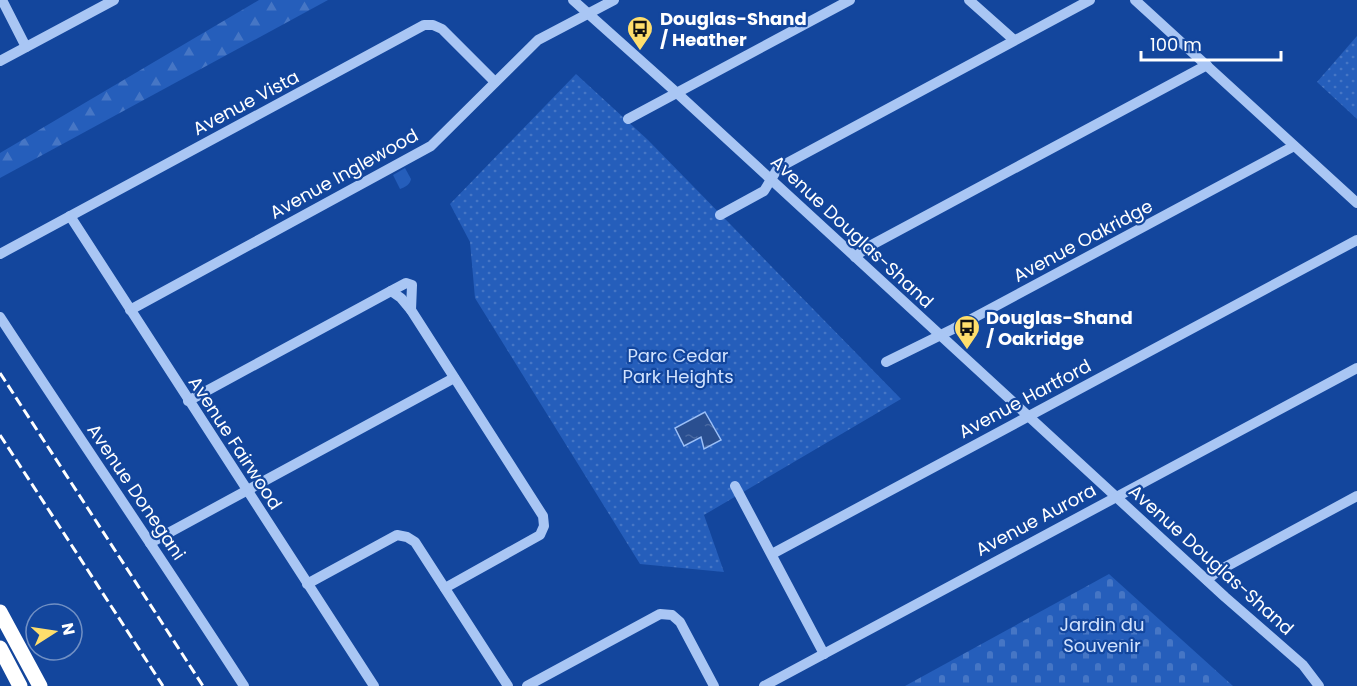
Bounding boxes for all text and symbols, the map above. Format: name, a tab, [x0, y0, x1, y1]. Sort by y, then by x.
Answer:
place label: Douglas-Shand / Heather	[660, 6, 807, 52]
bus stop icon: Douglas-Shand / Heather	[625, 14, 655, 52]
scale bar	[1141, 24, 1280, 62]
text: 100 m	[1150, 32, 1202, 57]
street label: Avenue Vista	[188, 64, 303, 141]
street label: Avenue Inglewood	[265, 122, 422, 225]
street label: Avenue Douglas-Shand	[765, 149, 939, 314]
street label: Avenue Oakridge	[1009, 193, 1157, 288]
place label: Douglas-Shand / Oakridge	[986, 305, 1133, 351]
bus stop icon: Douglas-Shand / Oakridge	[952, 313, 982, 351]
park label: Parc Cedar Park Heights	[622, 343, 734, 389]
street label: Avenue Hartford	[954, 353, 1095, 444]
street label: Avenue Fairwood	[183, 371, 288, 514]
street label: Avenue Donegani	[81, 419, 191, 565]
street label: Avenue Aurora	[971, 477, 1100, 562]
street label: Avenue Douglas-Shand	[1123, 479, 1299, 641]
north arrow	[24, 602, 84, 662]
park label: Jardin du Souvenir	[1059, 612, 1145, 658]
text: N	[56, 621, 81, 637]

